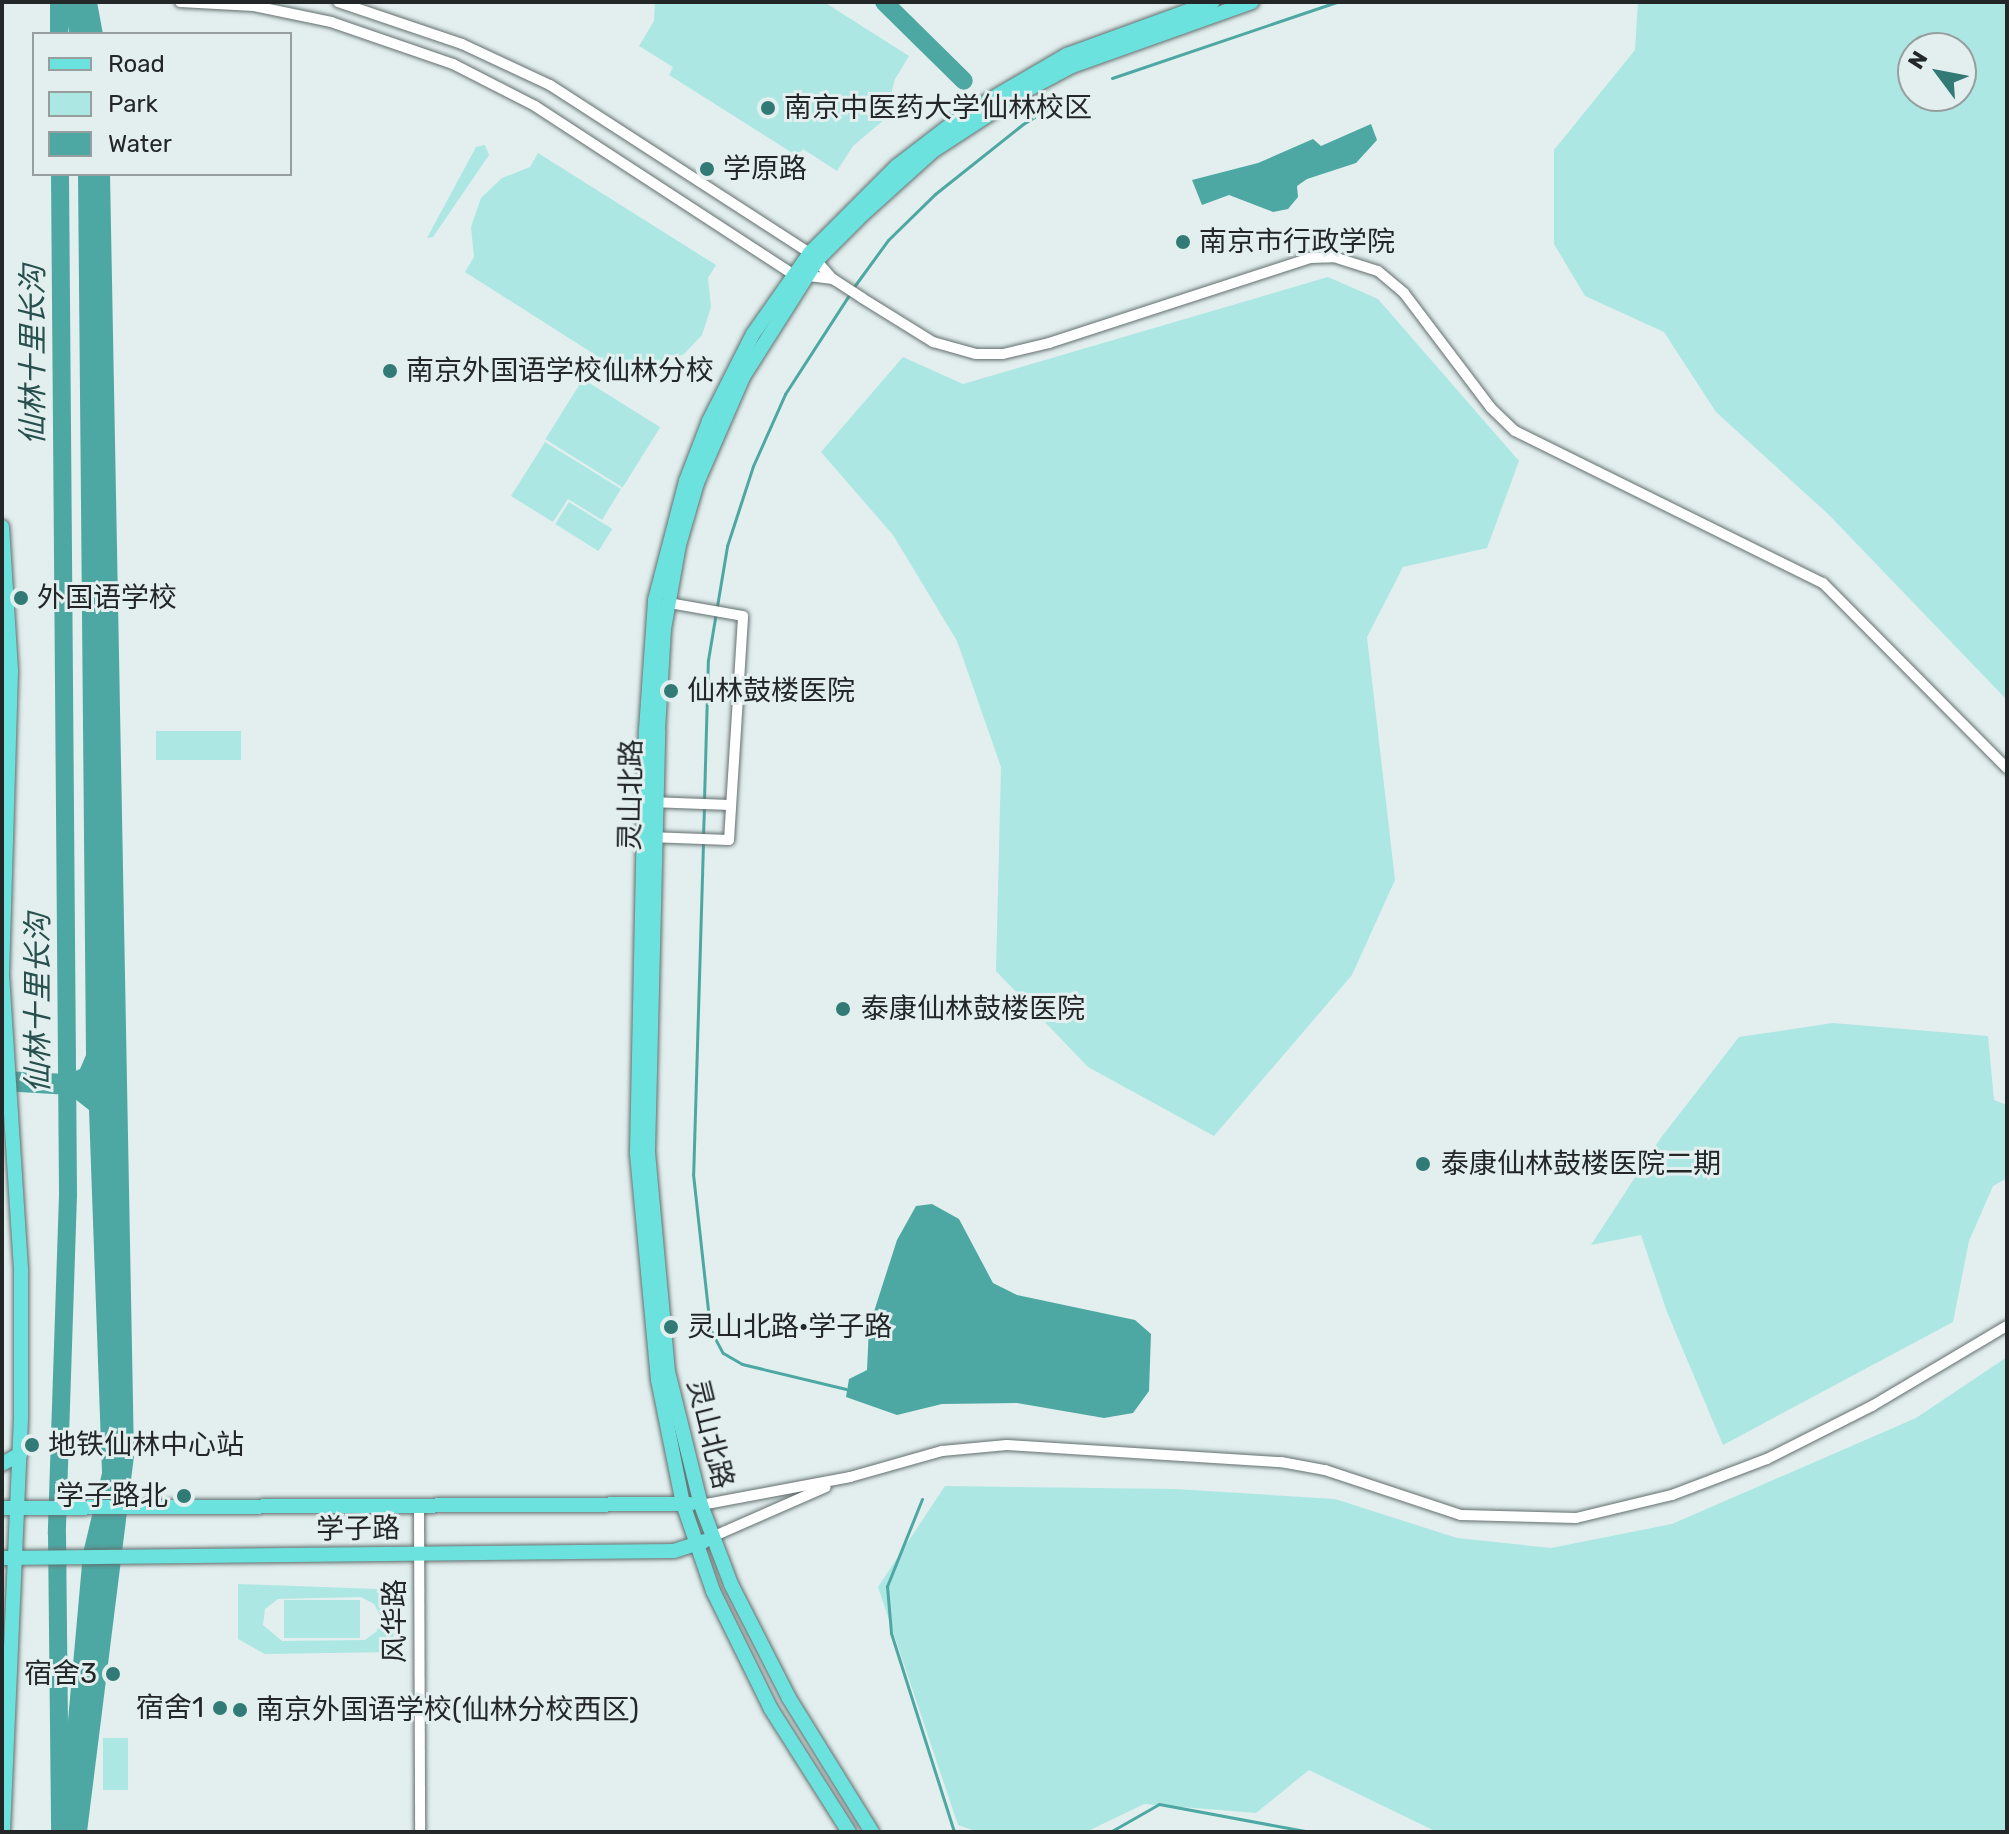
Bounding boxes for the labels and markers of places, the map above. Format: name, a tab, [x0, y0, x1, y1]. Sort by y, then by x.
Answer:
place label: 南京中医药大学仙林校区	[784, 91, 1092, 125]
marker: 南京中医药大学仙林校区	[759, 99, 777, 117]
place label: 学原路	[723, 152, 807, 186]
marker: 学原路	[698, 160, 716, 178]
place label: 南京市行政学院	[1199, 225, 1395, 259]
marker: 南京市行政学院	[1174, 233, 1192, 251]
place label: 南京外国语学校仙林分校	[406, 354, 714, 388]
marker: 南京外国语学校仙林分校	[381, 362, 399, 380]
place label: 外国语学校	[37, 581, 177, 615]
marker: 外国语学校	[12, 589, 30, 607]
place label: 仙林鼓楼医院	[687, 674, 855, 708]
marker: 仙林鼓楼医院	[662, 682, 680, 700]
place label: 泰康仙林鼓楼医院	[861, 992, 1085, 1026]
marker: 泰康仙林鼓楼医院	[832, 998, 854, 1020]
place label: 泰康仙林鼓楼医院二期	[1441, 1147, 1721, 1181]
marker: 泰康仙林鼓楼医院二期	[1412, 1153, 1434, 1175]
place label: 灵山北路·学子路	[687, 1310, 892, 1344]
marker: 灵山北路·学子路	[662, 1318, 680, 1336]
place label: 地铁仙林中心站	[48, 1428, 244, 1462]
marker: 地铁仙林中心站	[23, 1436, 41, 1454]
place label: 学子路北	[56, 1479, 168, 1513]
marker: 学子路北	[175, 1487, 193, 1505]
place label: 宿舍3	[24, 1657, 97, 1691]
marker: 宿舍3	[104, 1665, 122, 1683]
place label: 宿舍1	[136, 1691, 204, 1725]
place label: 南京外国语学校(仙林分校西区)	[256, 1693, 639, 1727]
marker: 宿舍1	[211, 1699, 229, 1717]
marker: 南京外国语学校(仙林分校西区)	[231, 1701, 249, 1719]

